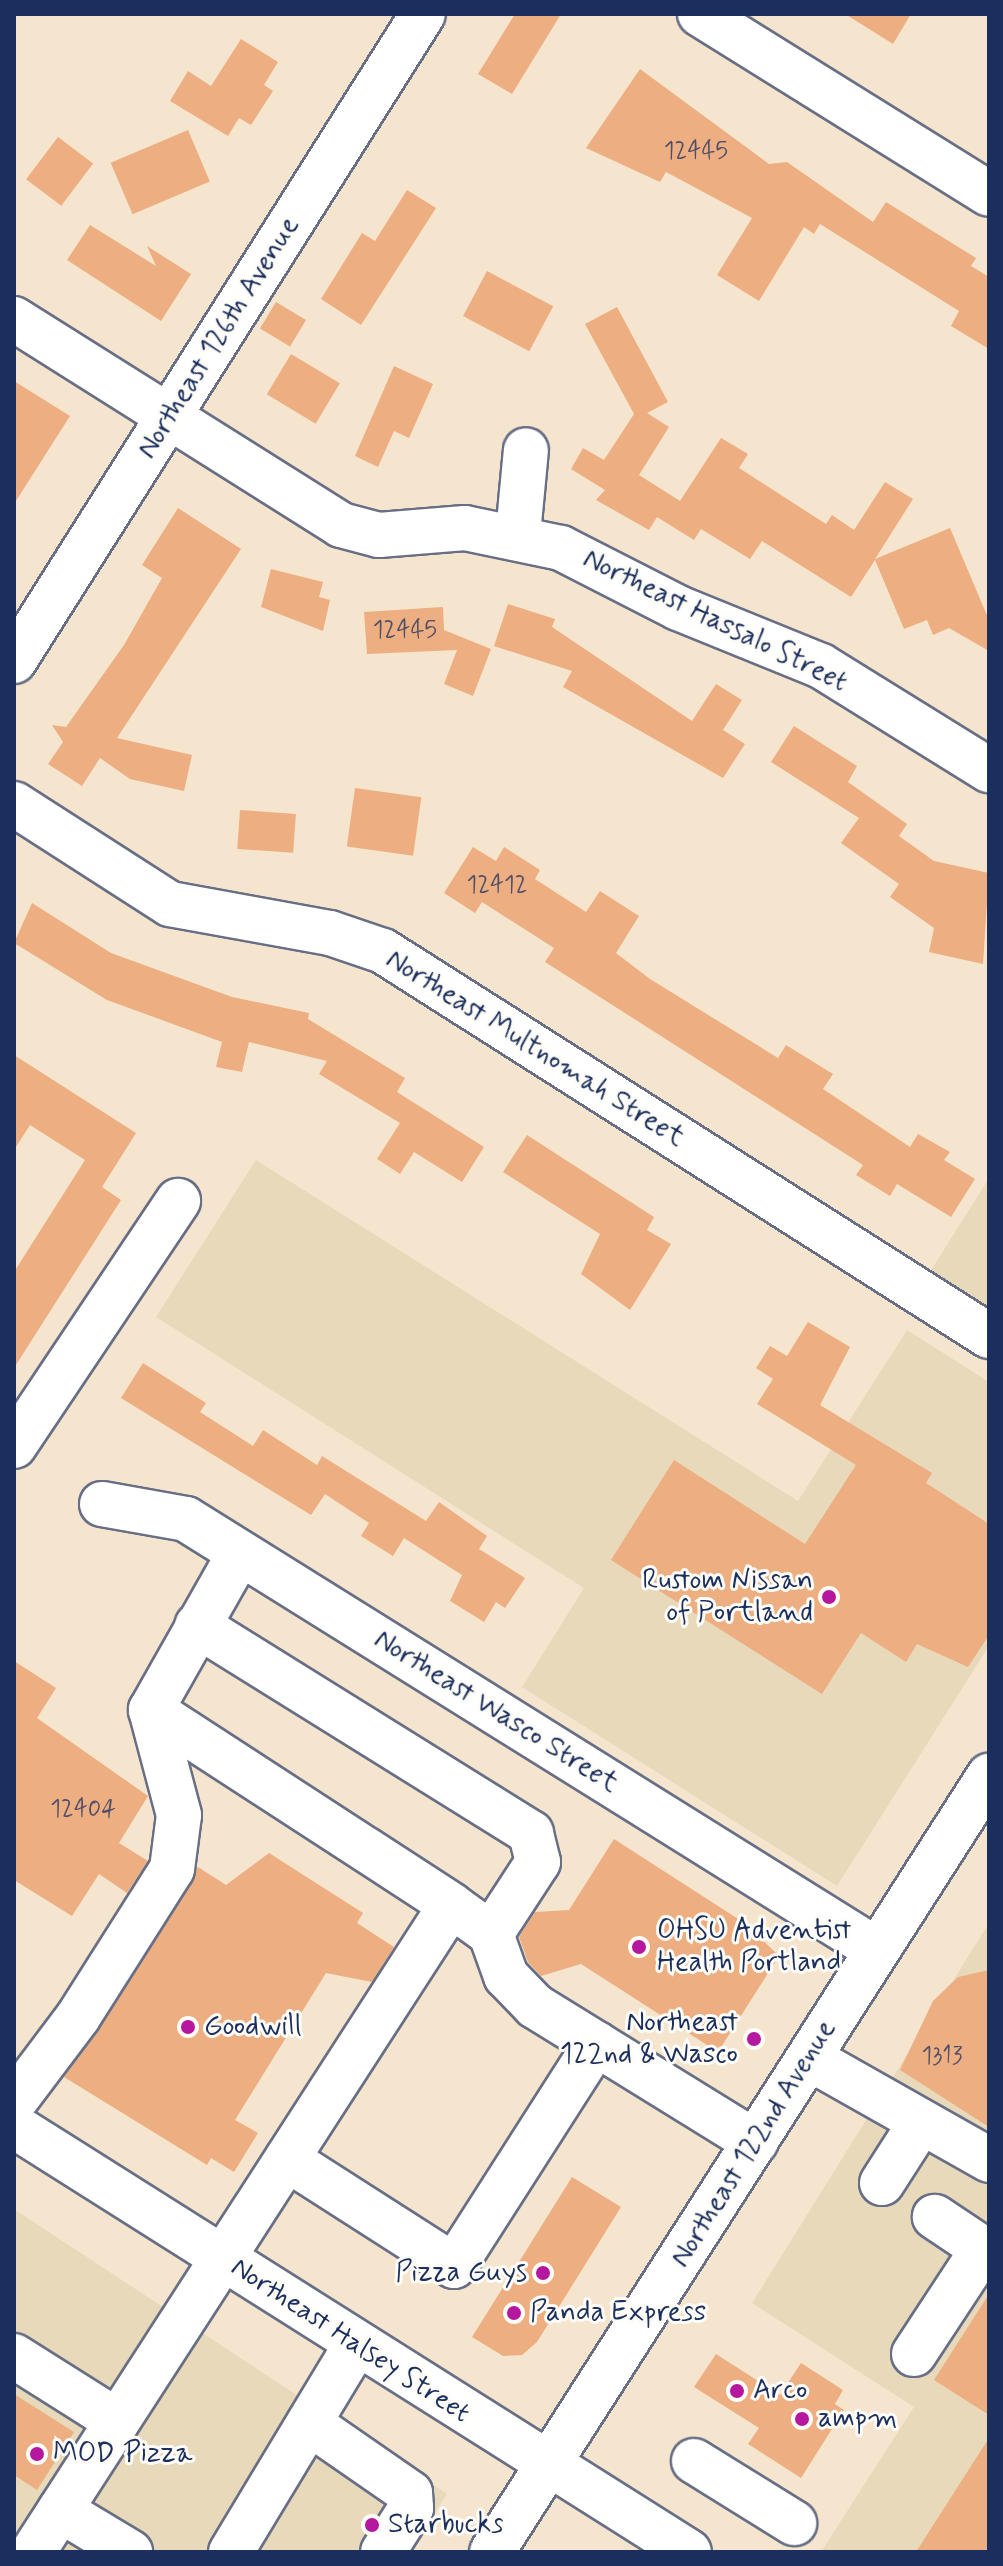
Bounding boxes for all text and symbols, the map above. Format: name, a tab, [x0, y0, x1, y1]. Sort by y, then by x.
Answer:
house number: 12445	[664, 138, 728, 166]
street label: Northeast 126th Avenue	[131, 211, 307, 465]
street label: Northeast Hassalo Street	[575, 541, 855, 701]
house number: 12445	[373, 617, 437, 645]
house number: 12412	[467, 872, 527, 900]
street label: Northeast Multnomah Street	[379, 943, 691, 1155]
place label: Rustom Nissan of Portland	[648, 1564, 813, 1630]
marker: Rustom Nissan of Portland	[820, 1588, 838, 1606]
street label: Northeast Wasco Street	[368, 1623, 624, 1801]
house number: 12404	[50, 1796, 116, 1824]
place label: OHSU Adventist Health Portland	[657, 1914, 850, 1980]
marker: OHSU Adventist Health Portland	[628, 1936, 650, 1958]
place label: Northeast 122nd & Wasco	[560, 2006, 738, 2072]
place label: Goodwill	[204, 2010, 302, 2044]
street label: Northeast 122nd Avenue	[664, 2013, 844, 2275]
marker: Goodwill	[179, 2018, 197, 2036]
marker: Northeast 122nd & Wasco	[745, 2030, 763, 2048]
house number: 1313	[921, 2043, 963, 2071]
street label: Northeast Halsey Street	[222, 2250, 478, 2432]
place label: Pizza Guys	[398, 2256, 527, 2290]
marker: Pizza Guys	[534, 2264, 552, 2282]
place label: Panda Express	[530, 2296, 707, 2330]
marker: Panda Express	[505, 2304, 523, 2322]
place label: Arco	[753, 2374, 807, 2408]
marker: Arco	[728, 2382, 746, 2400]
place label: ampm	[818, 2402, 897, 2436]
marker: ampm	[793, 2410, 811, 2428]
place label: MOD Pizza	[53, 2437, 187, 2471]
marker: MOD Pizza	[28, 2445, 46, 2463]
place label: Starbucks	[388, 2508, 503, 2542]
marker: Starbucks	[363, 2516, 381, 2534]

